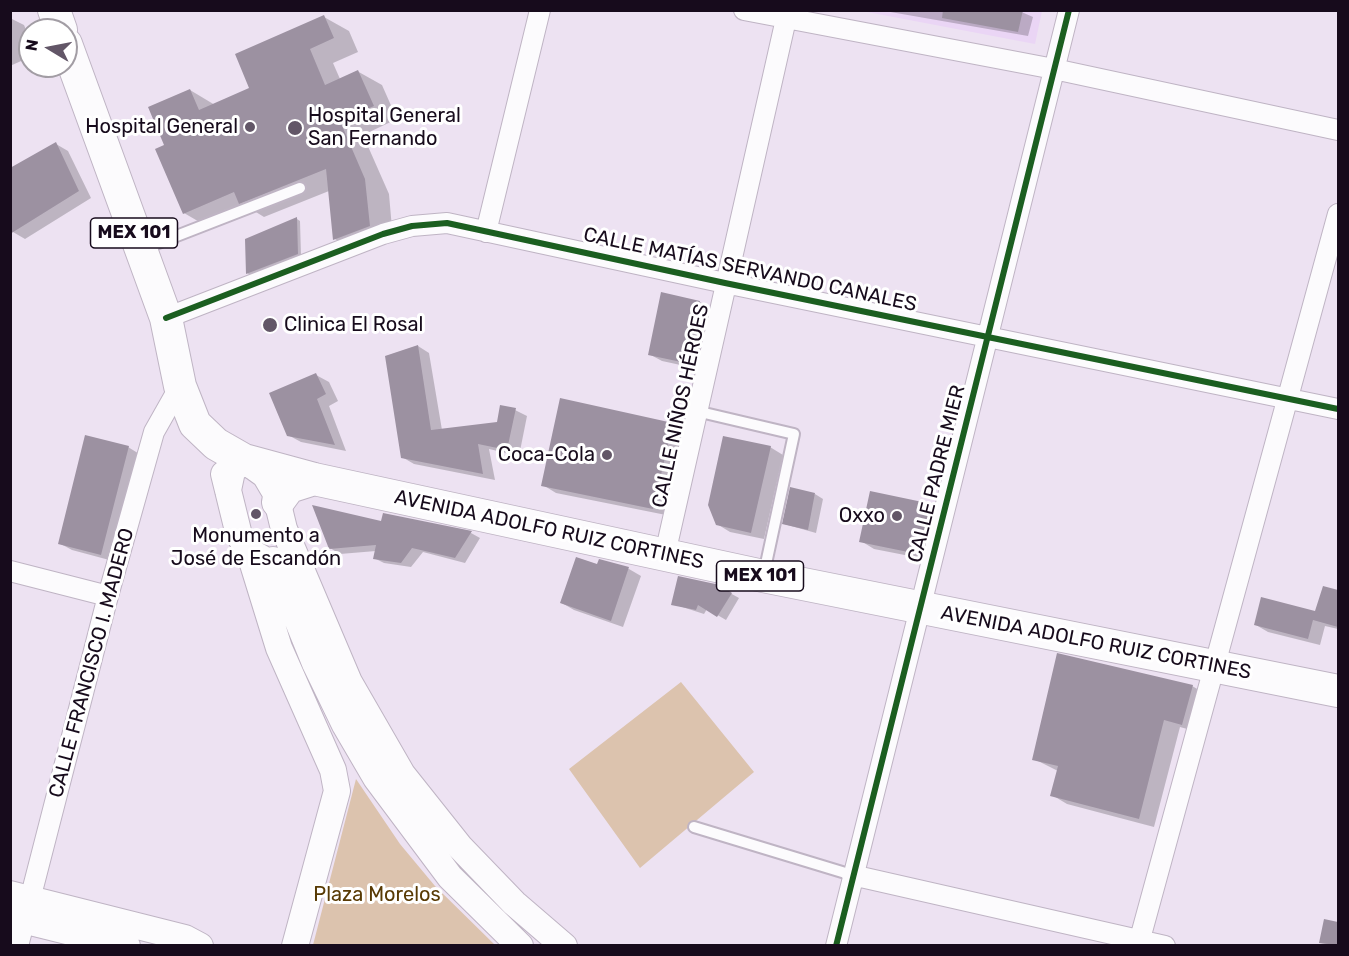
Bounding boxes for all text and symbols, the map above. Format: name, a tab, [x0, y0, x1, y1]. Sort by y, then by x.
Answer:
north arrow	[18, 18, 78, 78]
text: N	[21, 38, 42, 52]
place label: Hospital General San Fernando	[308, 104, 461, 151]
place label: Hospital General	[85, 115, 238, 139]
marker: Hospital General San Fernando	[286, 119, 304, 137]
marker: Hospital General	[243, 120, 257, 134]
road number: MEX 101	[90, 218, 178, 248]
street label: CALLE MATÍAS SERVANDO CANALES	[581, 223, 919, 317]
street label: CALLE NIÑOS HÉROES	[648, 302, 714, 510]
place label: Clinica El Rosal	[284, 313, 423, 337]
marker: Clinica El Rosal	[261, 316, 279, 334]
street label: CALLE PADRE MIER	[903, 383, 971, 565]
place label: Coca-Cola	[498, 443, 595, 467]
marker: Coca-Cola	[600, 448, 614, 462]
street label: AVENIDA ADOLFO RUIZ CORTINES	[392, 485, 706, 575]
place label: Oxxo	[839, 504, 885, 528]
marker: Monumento a José de Escandón	[249, 507, 263, 521]
marker: Oxxo	[890, 509, 904, 523]
place label: Monumento a José de Escandón	[171, 524, 341, 571]
street label: CALLE FRANCISCO I. MADERO	[44, 526, 140, 800]
road number: MEX 101	[716, 561, 804, 591]
street label: AVENIDA ADOLFO RUIZ CORTINES	[939, 601, 1253, 685]
park label: Plaza Morelos	[313, 883, 441, 907]

